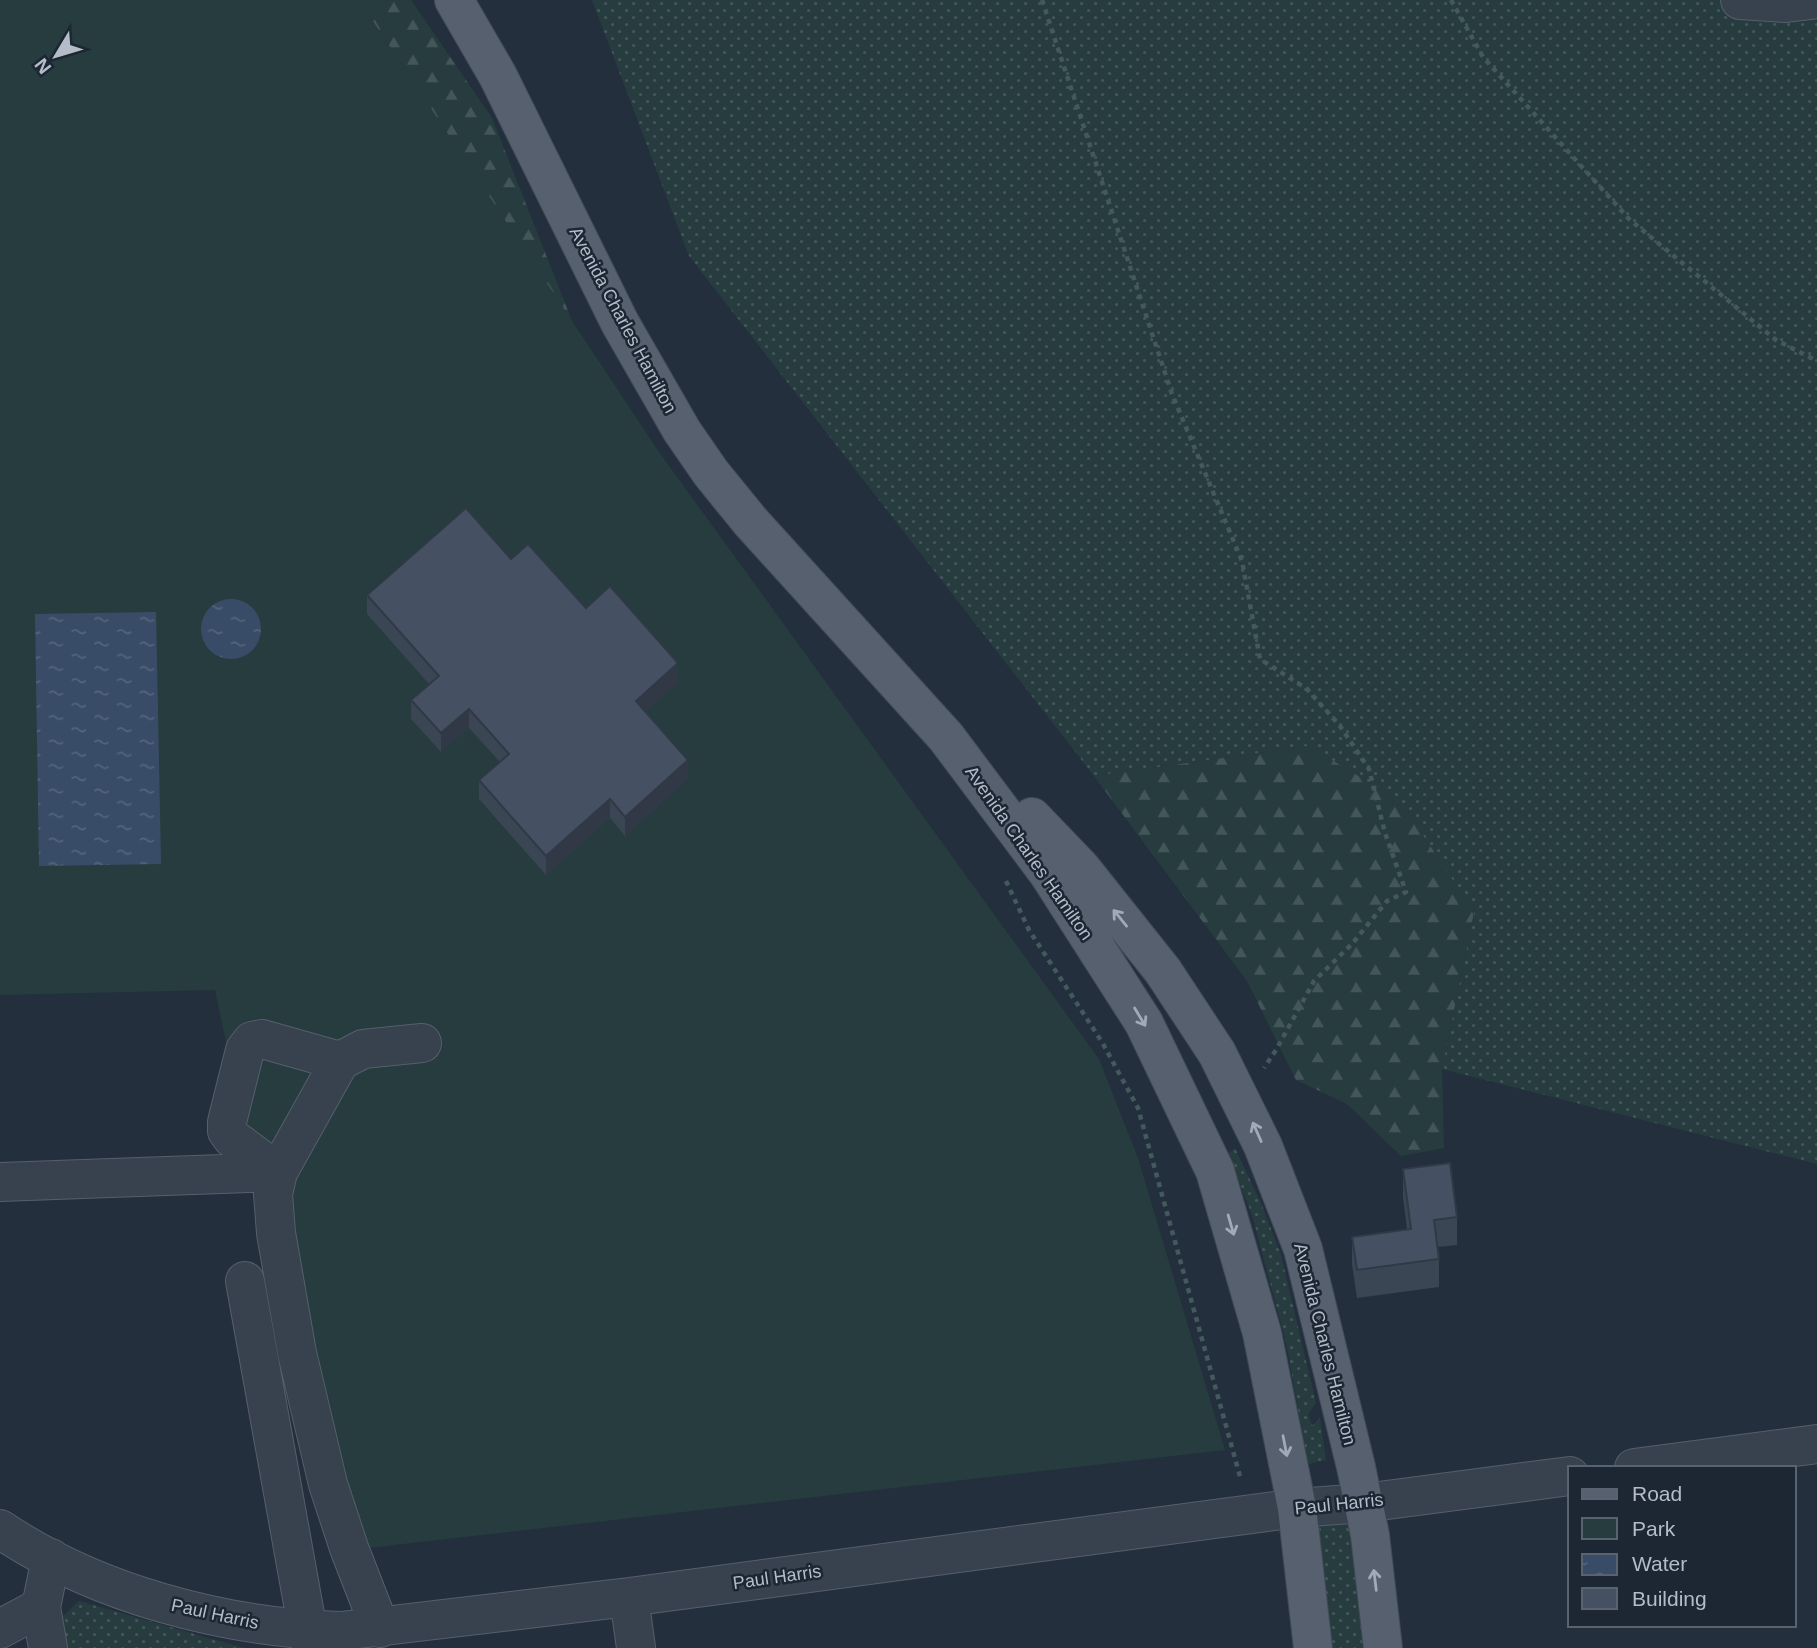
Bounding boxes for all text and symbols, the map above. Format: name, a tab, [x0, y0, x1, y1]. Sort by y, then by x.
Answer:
north arrow	[21, 21, 91, 91]
text: N	[30, 54, 55, 78]
street label: Avenida Charles Hamilton	[565, 224, 681, 416]
street label: Avenida Charles Hamilton	[961, 762, 1097, 944]
one-way arrow	[1113, 909, 1128, 927]
one-way arrow	[1133, 1006, 1147, 1026]
one-way arrow	[1250, 1122, 1263, 1144]
one-way arrow	[1225, 1213, 1238, 1235]
street label: Avenida Charles Hamilton	[1290, 1241, 1360, 1447]
one-way arrow	[1278, 1434, 1292, 1457]
legend	[1568, 1466, 1796, 1627]
text: Road	[1632, 1482, 1682, 1505]
street label: Paul Harris	[1294, 1489, 1384, 1519]
text: Park	[1632, 1517, 1676, 1540]
text: Water	[1632, 1552, 1687, 1575]
street label: Paul Harris	[732, 1561, 822, 1593]
one-way arrow	[1368, 1569, 1381, 1592]
text: Building	[1632, 1587, 1707, 1610]
street label: Paul Harris	[169, 1595, 261, 1633]

